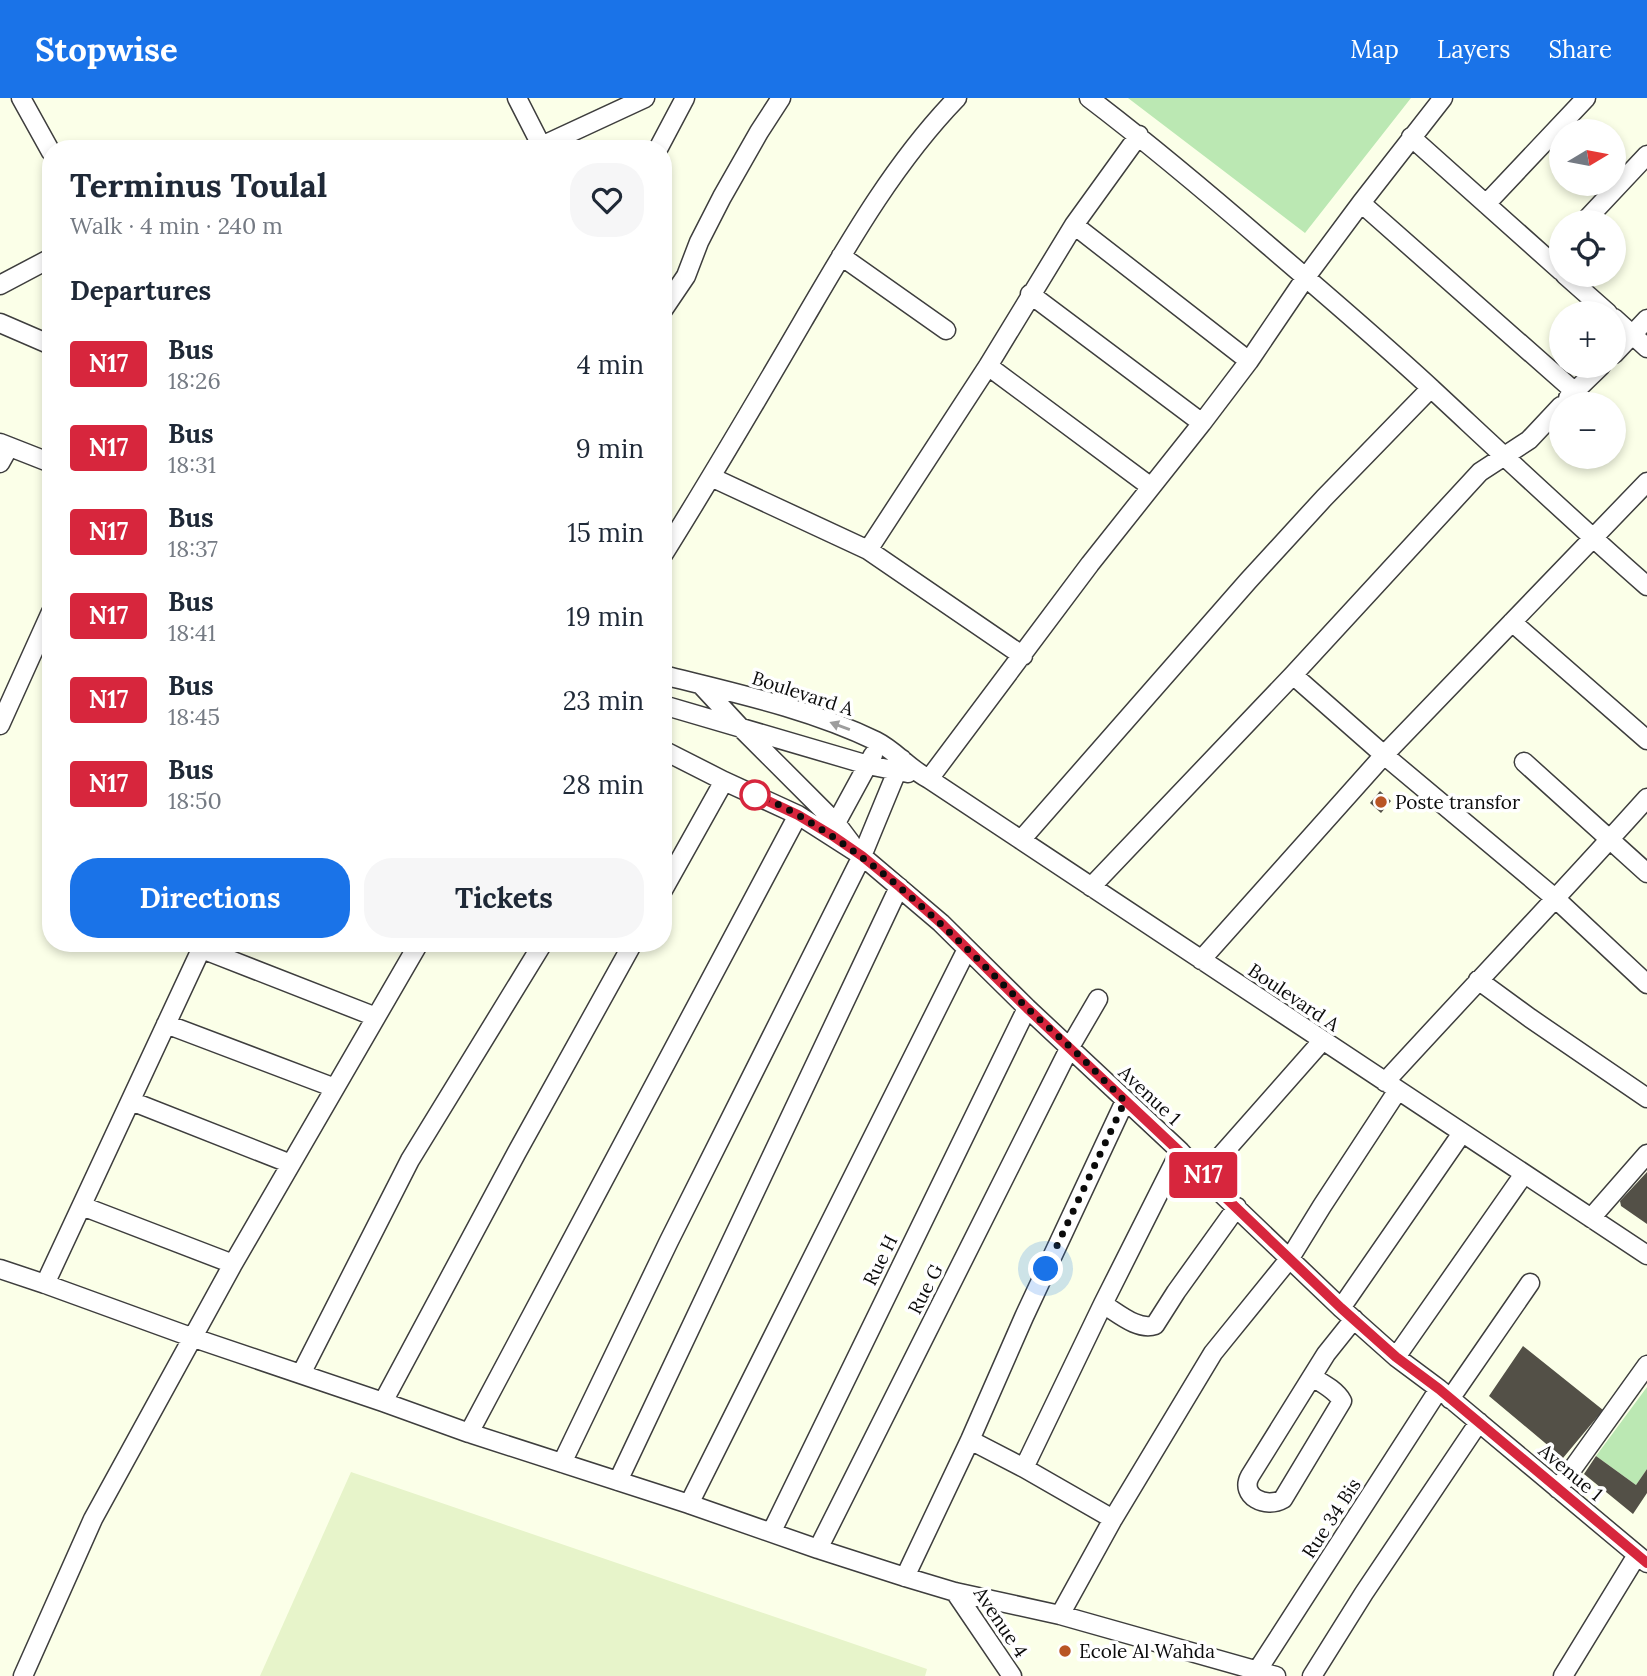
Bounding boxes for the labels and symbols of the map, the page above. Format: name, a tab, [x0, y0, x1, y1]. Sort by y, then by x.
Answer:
north arrow	[1549, 119, 1626, 196]
street label: Boulevard A	[749, 665, 858, 721]
one-way arrow	[829, 720, 850, 731]
unlabelled marker	[740, 780, 770, 810]
place label: Poste transfor	[1395, 790, 1521, 814]
marker: Poste transfor	[1373, 794, 1389, 810]
street label: Boulevard A	[1244, 958, 1345, 1037]
street label: Avenue 1	[1113, 1059, 1186, 1130]
line badge: N17	[1163, 1152, 1243, 1198]
street label: Rue H	[858, 1231, 902, 1289]
your location	[1028, 1251, 1063, 1286]
street label: Rue G	[902, 1259, 948, 1318]
street label: Avenue 1	[1533, 1438, 1608, 1506]
street label: Rue 34 Bis	[1296, 1473, 1366, 1562]
street label: Avenue 4	[968, 1581, 1033, 1662]
place label: Ecole Al Wahda	[1079, 1639, 1215, 1663]
marker: Ecole Al Wahda	[1057, 1643, 1073, 1659]

